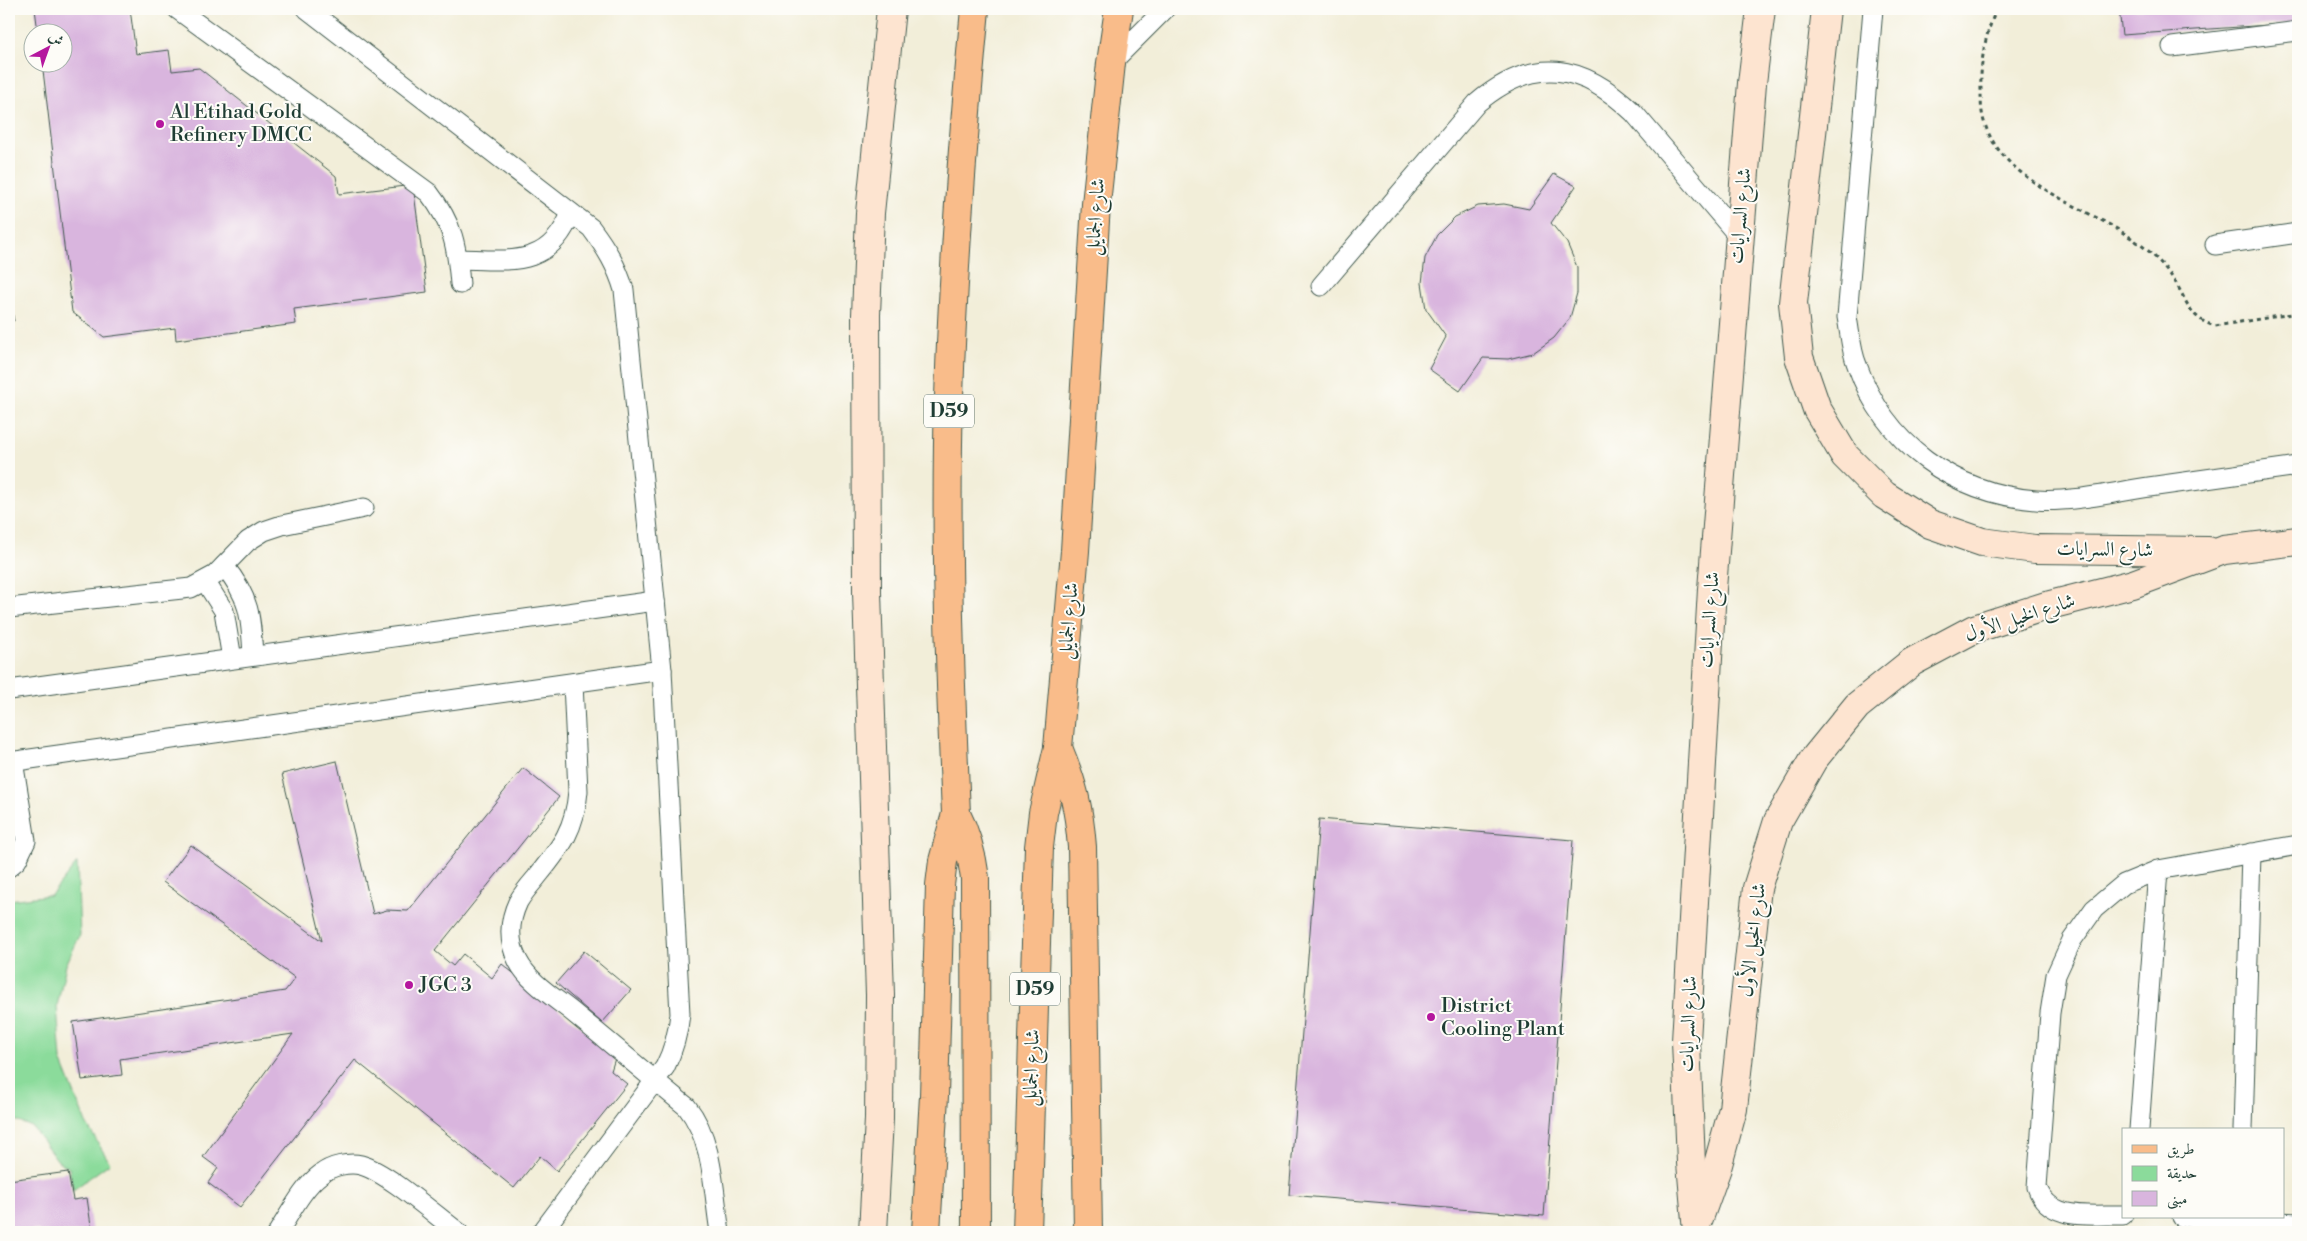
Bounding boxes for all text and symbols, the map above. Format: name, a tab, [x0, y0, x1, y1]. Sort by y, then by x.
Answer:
north arrow	[22, 22, 72, 72]
text: ش	[45, 28, 67, 50]
place label: Al Etihad Gold Refinery DMCC	[169, 100, 312, 148]
marker: Al Etihad Gold Refinery DMCC	[154, 118, 166, 130]
street label: شارع السرايات	[1724, 167, 1762, 266]
street label: شارع الجمايل	[1081, 178, 1115, 257]
road number: D59	[924, 394, 974, 428]
street label: شارع السرايات	[2056, 537, 2154, 567]
street label: شارع السرايات	[1694, 571, 1730, 669]
street label: شارع الجمايل	[1053, 581, 1089, 661]
street label: شارع الخيل الأول	[1960, 585, 2080, 651]
street label: شارع الخيل الأول	[1730, 881, 1776, 999]
road number: D59	[1010, 972, 1060, 1006]
place label: JGC 3	[418, 973, 472, 998]
street label: شارع السرايات	[1675, 975, 1707, 1073]
marker: JGC 3	[403, 979, 415, 991]
place label: District Cooling Plant	[1441, 994, 1565, 1042]
marker: District Cooling Plant	[1425, 1011, 1437, 1023]
street label: شارع الجمايل	[1018, 1029, 1050, 1107]
legend	[2122, 1128, 2284, 1218]
text: طريق	[2167, 1140, 2194, 1159]
text: حديقة	[2167, 1164, 2197, 1183]
text: مبنى	[2167, 1190, 2187, 1210]

